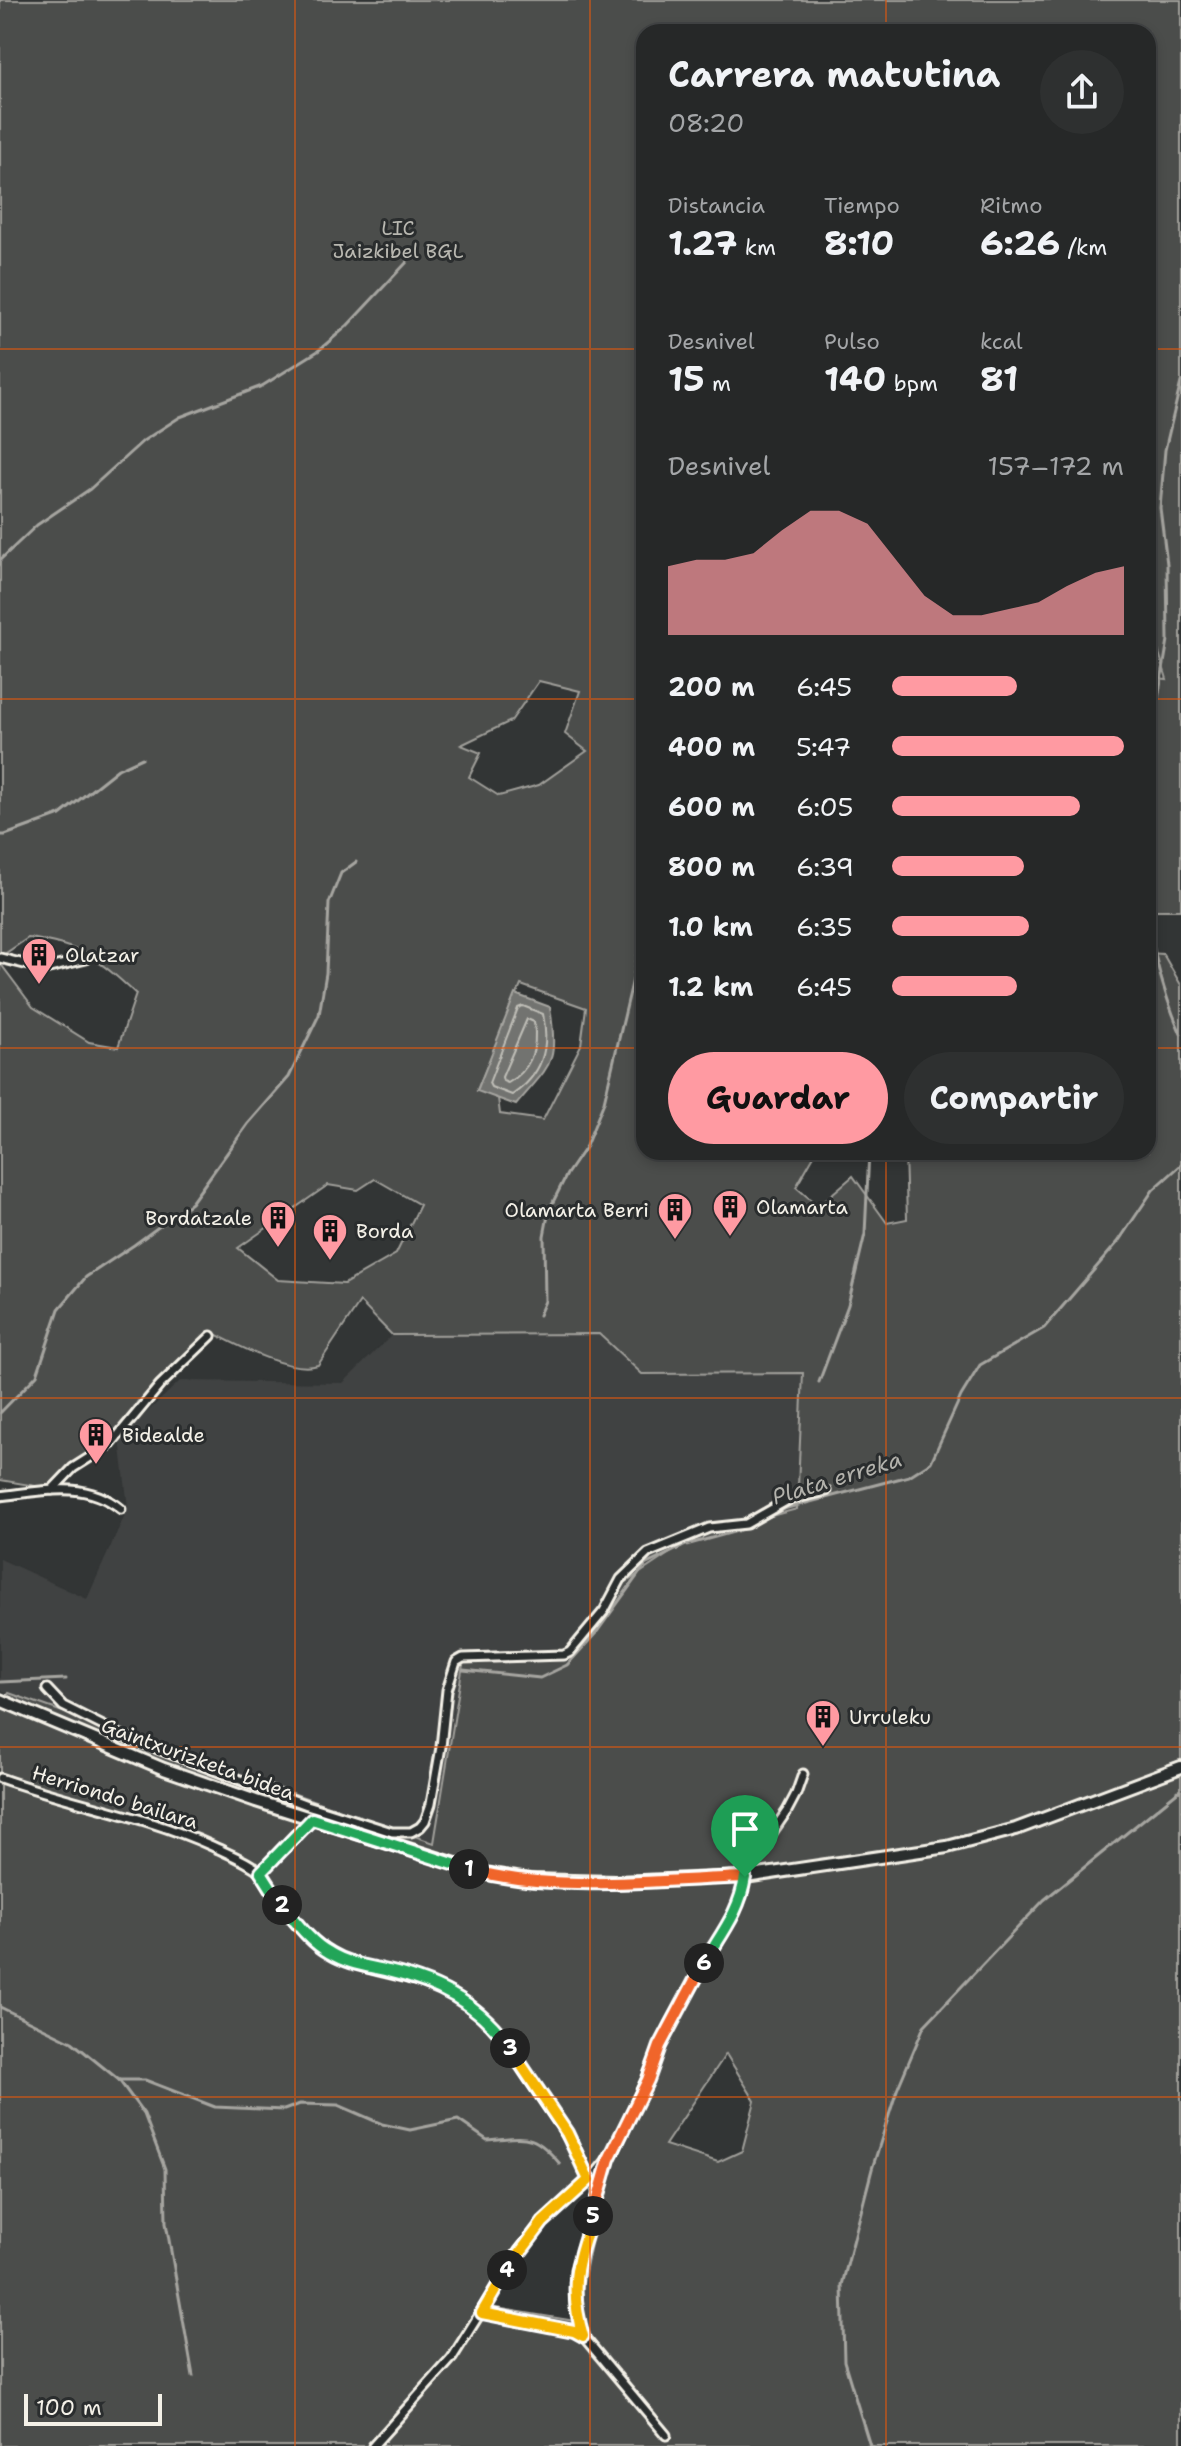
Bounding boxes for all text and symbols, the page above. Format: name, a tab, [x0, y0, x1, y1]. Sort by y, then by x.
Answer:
text: Carrera matutina	[668, 50, 1000, 99]
button: share	[1040, 50, 1124, 134]
text: 08:20	[668, 105, 744, 140]
text: Distancia	[668, 191, 765, 220]
text: Tiempo	[824, 191, 900, 220]
text: Ritmo	[980, 191, 1043, 220]
park label: LIC Jaizkibel BGL	[332, 215, 464, 264]
text: 1.27	[668, 220, 737, 266]
text: 8:10	[824, 220, 894, 266]
text: 6:26	[980, 220, 1060, 266]
text: km	[737, 233, 776, 262]
text: /km	[1060, 233, 1107, 262]
text: Desnivel	[668, 327, 755, 356]
text: Pulso	[824, 327, 880, 356]
text: kcal	[980, 327, 1023, 356]
text: 15	[668, 356, 705, 402]
text: 140	[824, 356, 886, 402]
text: 81	[980, 356, 1019, 402]
text: m	[705, 369, 731, 398]
text: bpm	[886, 369, 938, 398]
text: Desnivel	[668, 448, 770, 483]
text: 157–172 m	[987, 448, 1124, 483]
text: 200 m	[668, 669, 755, 704]
text: 6:45	[796, 669, 852, 704]
text: 400 m	[668, 729, 755, 764]
text: 5:47	[796, 729, 851, 764]
text: 600 m	[668, 789, 755, 824]
text: 6:05	[796, 789, 853, 824]
text: 800 m	[668, 849, 755, 884]
text: 6:39	[796, 849, 854, 884]
text: 1.0 km	[668, 909, 753, 944]
text: 6:35	[796, 909, 852, 944]
building icon: Olatzar	[20, 936, 58, 986]
place label: Olatzar	[65, 942, 140, 968]
text: 1.2 km	[668, 969, 753, 1004]
text: 6:45	[796, 969, 852, 1004]
button: Guardar	[668, 1052, 888, 1144]
button: Compartir	[904, 1052, 1124, 1144]
building icon: Olamarta	[711, 1188, 749, 1238]
building icon: Olamarta Berri	[656, 1191, 694, 1241]
place label: Olamarta	[756, 1194, 848, 1220]
place label: Olamarta Berri	[504, 1197, 649, 1223]
building icon: Bordatzale	[259, 1199, 297, 1249]
place label: Bordatzale	[145, 1205, 252, 1231]
building icon: Borda	[311, 1212, 349, 1262]
place label: Borda	[356, 1218, 414, 1244]
building icon: Bidealde	[77, 1416, 115, 1466]
place label: Bidealde	[122, 1422, 205, 1448]
water label: Plata erreka	[769, 1445, 905, 1511]
building icon: Urruleku	[804, 1698, 842, 1748]
place label: Urruleku	[849, 1704, 931, 1730]
street label: Gaintxurizketa bidea	[98, 1712, 299, 1806]
street label: Herriondo bailara	[29, 1759, 202, 1835]
pin	[711, 1795, 779, 1877]
icon: arrive	[723, 1807, 767, 1851]
pin: 1	[449, 1849, 489, 1889]
text: 1	[464, 1854, 474, 1883]
pin: 2	[262, 1885, 302, 1925]
text: 2	[274, 1890, 290, 1919]
pin: 6	[684, 1943, 724, 1983]
text: 6	[696, 1948, 712, 1977]
pin: 3	[490, 2028, 530, 2068]
text: 3	[502, 2033, 518, 2062]
pin: 5	[573, 2196, 613, 2236]
text: 5	[586, 2201, 600, 2230]
pin: 4	[487, 2250, 527, 2290]
text: 4	[499, 2255, 515, 2284]
scale bar	[24, 2390, 162, 2426]
text: 100 m	[36, 2393, 102, 2422]

